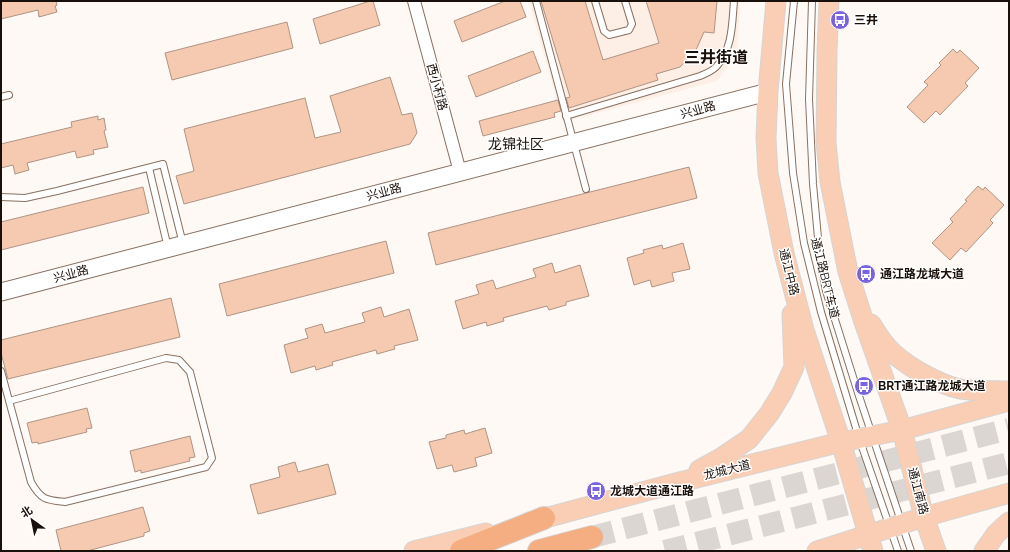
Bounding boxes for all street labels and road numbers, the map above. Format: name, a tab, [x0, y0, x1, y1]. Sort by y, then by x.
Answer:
street label: 西小村路	[424, 62, 450, 112]
street label: 兴业路	[679, 99, 717, 121]
street label: 兴业路	[365, 181, 403, 203]
street label: 通江路BRT车道	[808, 236, 842, 320]
street label: 通江中路	[776, 247, 802, 297]
street label: 兴业路	[52, 263, 90, 285]
street label: 龙城大道	[702, 457, 752, 483]
street label: 通江南路	[905, 466, 931, 516]

